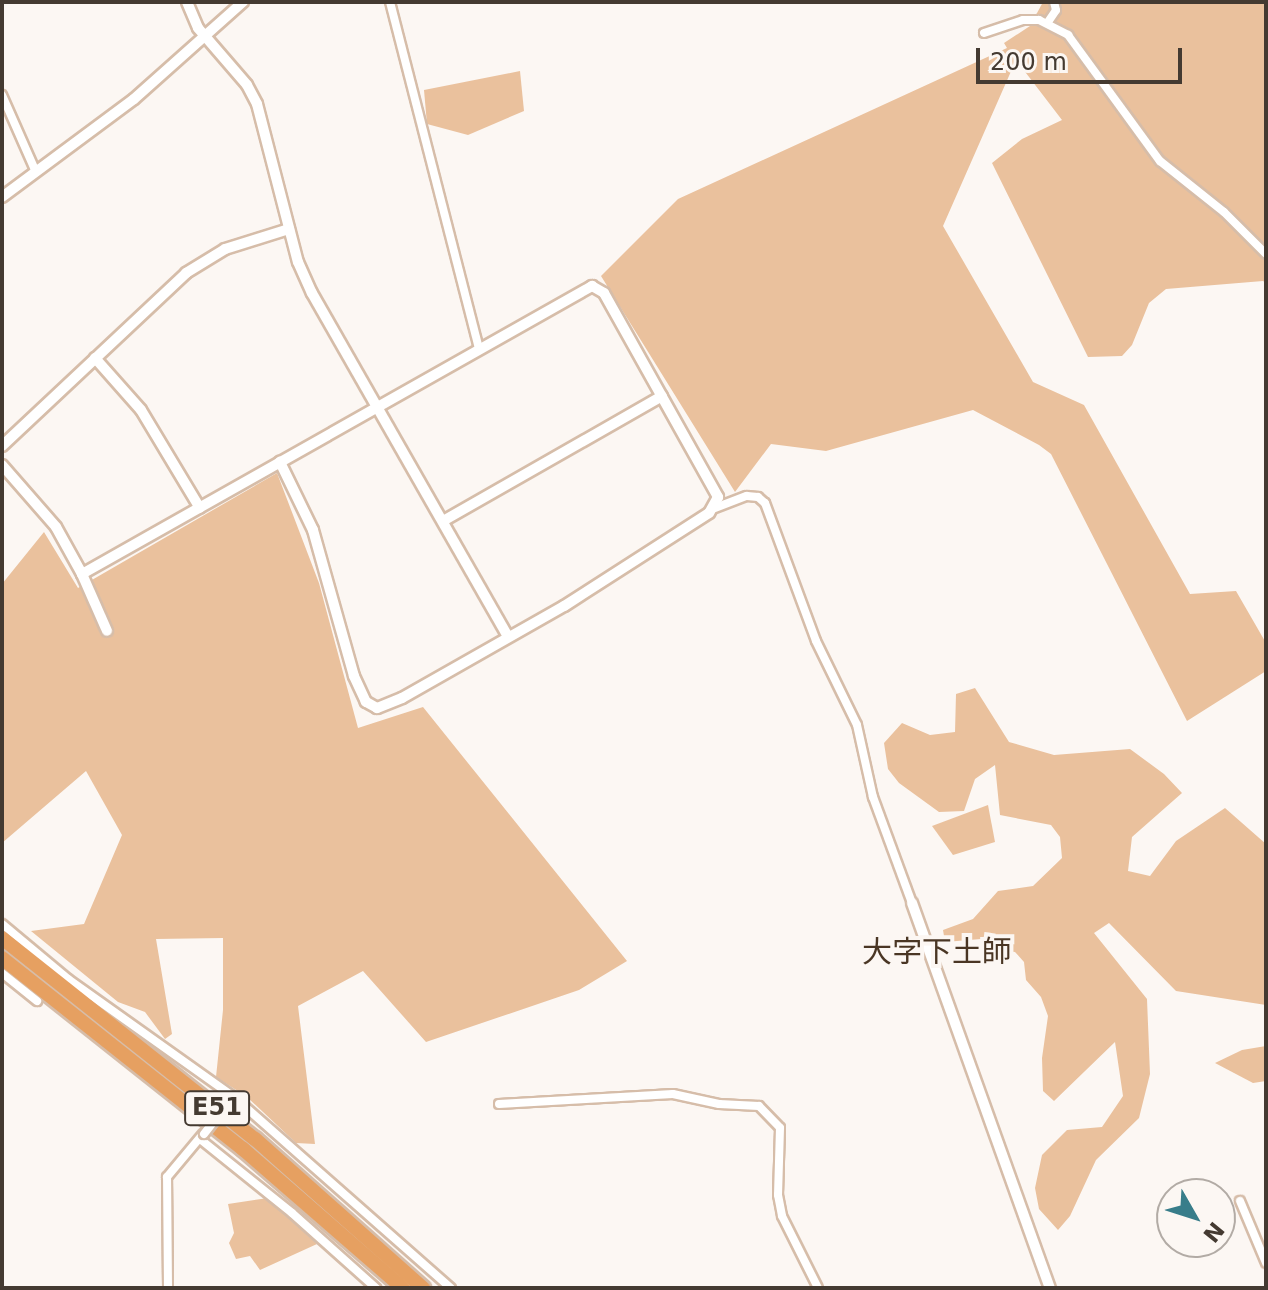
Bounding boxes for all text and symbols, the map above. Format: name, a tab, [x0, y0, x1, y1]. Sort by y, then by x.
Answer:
scale bar	[980, 32, 1186, 82]
text: 200 m	[990, 48, 1067, 76]
district label: 大字下土師	[862, 934, 1012, 970]
road number: E51	[183, 1088, 251, 1128]
north arrow	[1156, 1178, 1236, 1258]
text: N	[1198, 1217, 1229, 1247]

